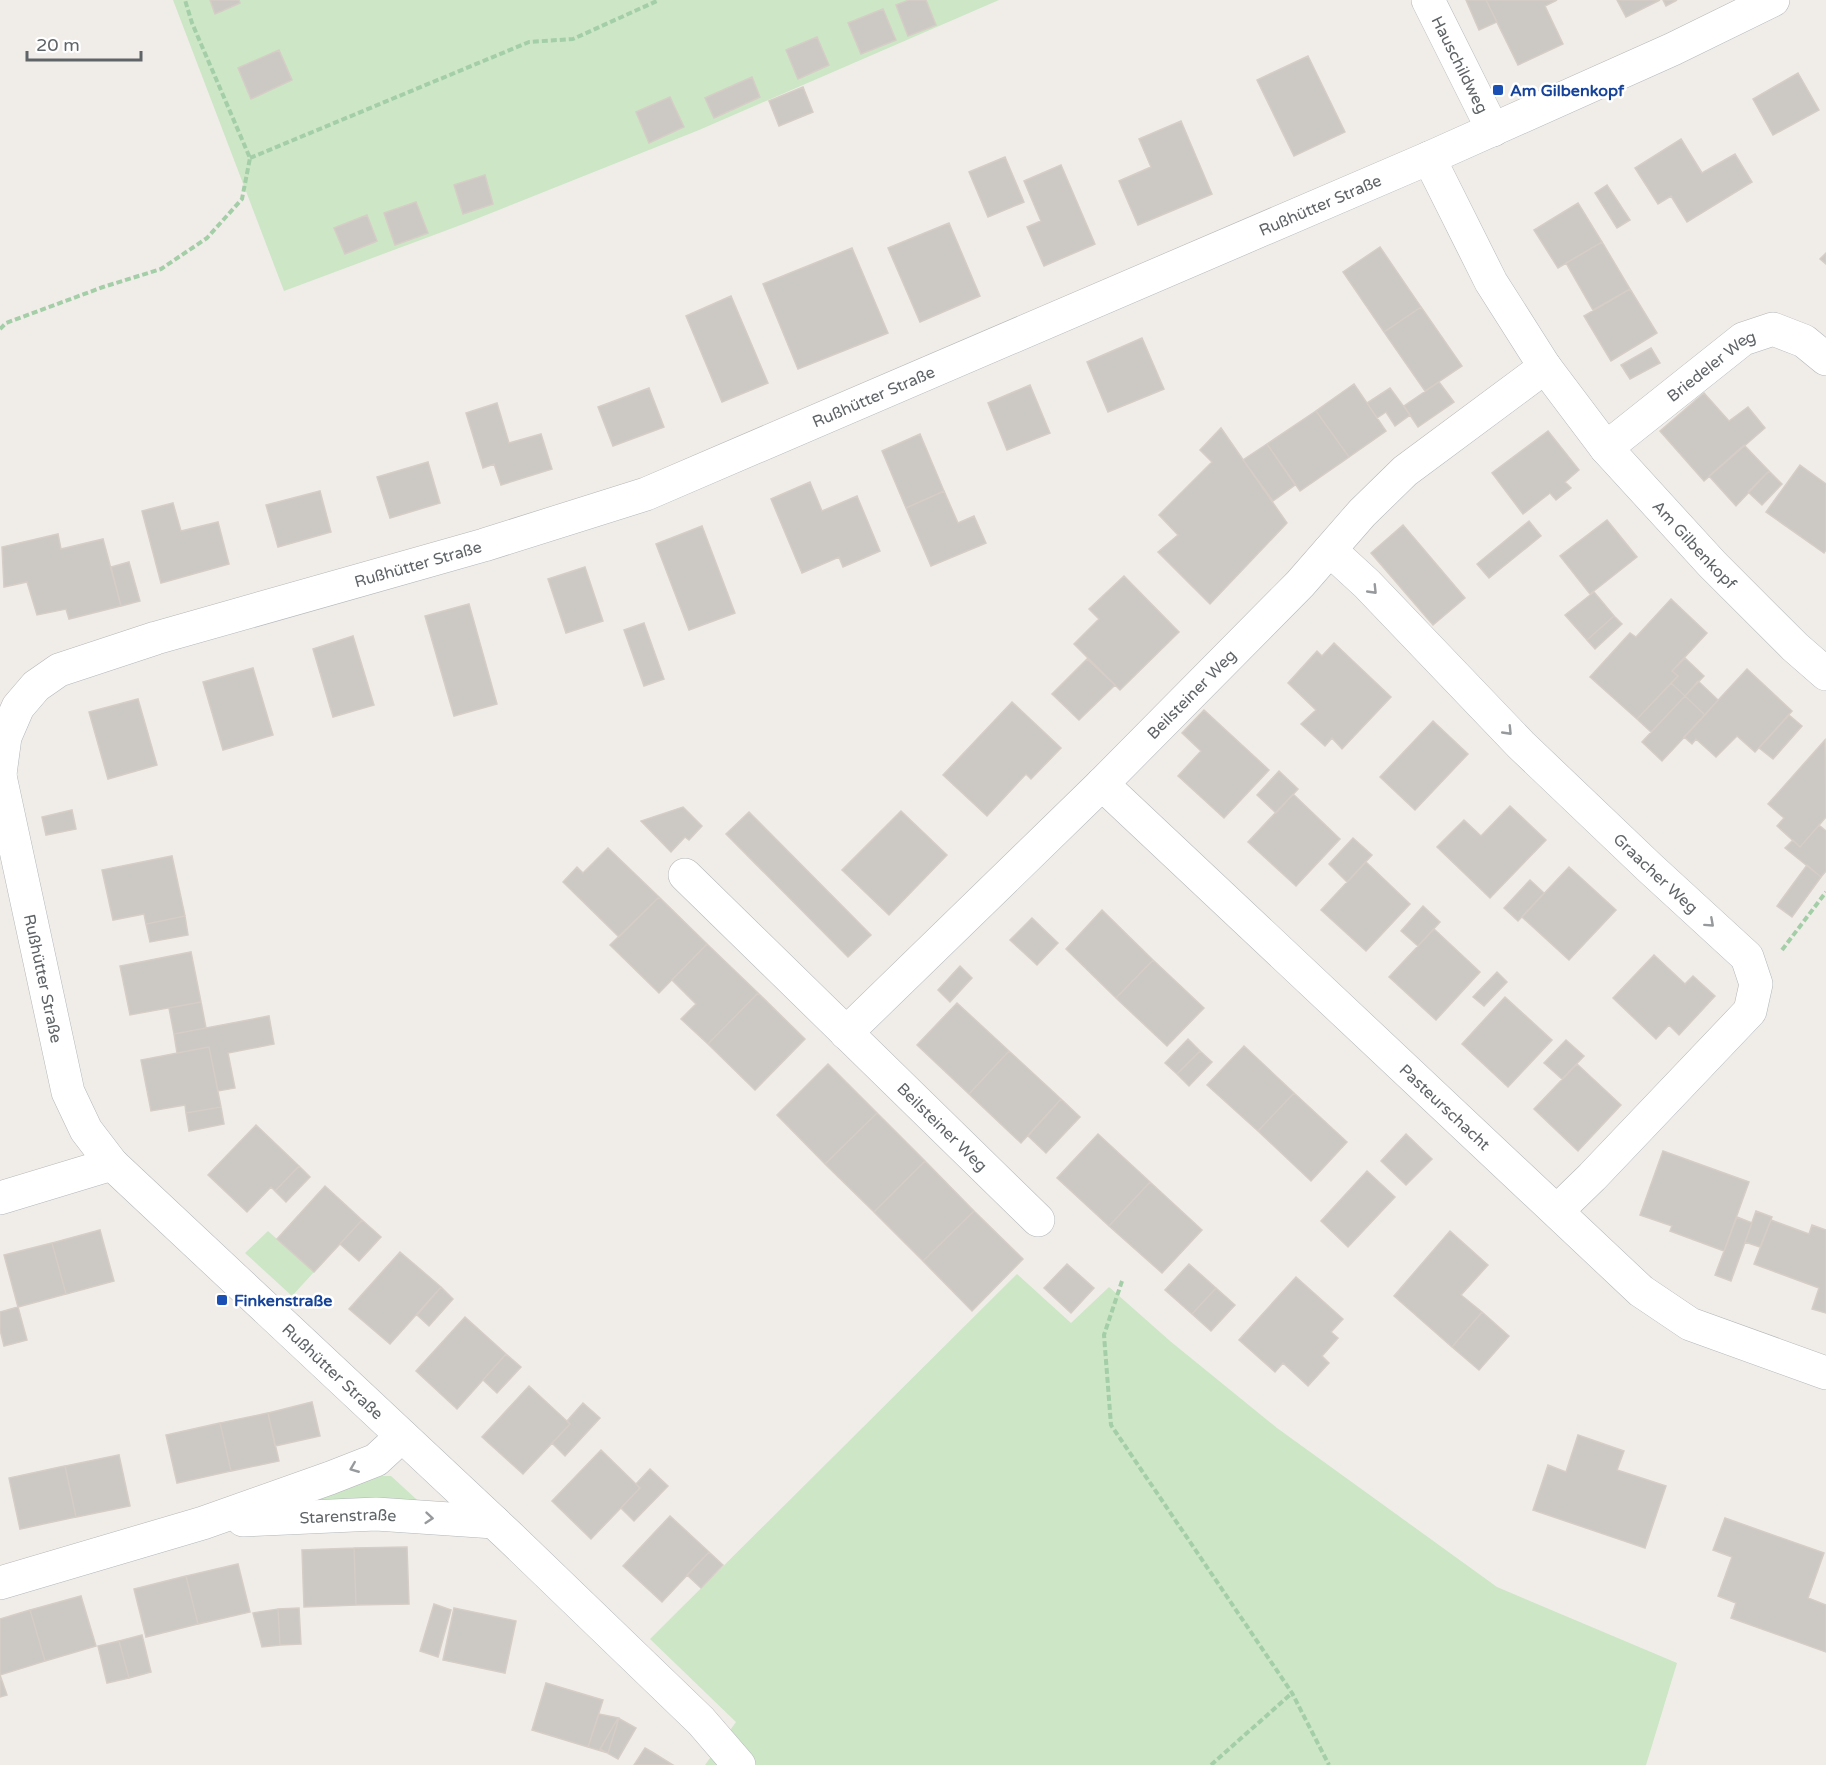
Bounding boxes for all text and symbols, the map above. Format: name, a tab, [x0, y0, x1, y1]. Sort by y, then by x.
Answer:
street label: Hauschildweg	[1427, 13, 1492, 117]
scale bar	[27, 24, 141, 62]
text: 20 m	[36, 34, 80, 56]
place label: Am Gilbenkopf	[1510, 81, 1625, 101]
marker: Am Gilbenkopf	[1491, 83, 1505, 97]
street label: Rußhütter Straße	[1256, 171, 1385, 241]
street label: Briedeler Weg	[1663, 326, 1758, 407]
street label: Rußhütter Straße	[809, 362, 938, 432]
street label: Am Gilbenkopf	[1648, 497, 1741, 594]
street label: Rußhütter Straße	[352, 537, 484, 592]
one-way arrow	[1366, 583, 1377, 594]
street label: Beilsteiner Weg	[1143, 645, 1241, 744]
one-way arrow	[1500, 723, 1511, 734]
street label: Graacher Weg	[1609, 829, 1702, 918]
street label: Rußhütter Straße	[19, 912, 66, 1045]
one-way arrow	[1703, 916, 1714, 927]
street label: Pasteurschacht	[1395, 1060, 1494, 1155]
street label: Beilsteiner Weg	[892, 1079, 991, 1176]
place label: Finkenstraße	[234, 1291, 332, 1311]
marker: Finkenstraße	[215, 1293, 229, 1307]
street label: Rußhütter Straße	[278, 1320, 387, 1424]
one-way arrow	[350, 1461, 361, 1473]
street label: Starenstraße	[299, 1505, 397, 1528]
one-way arrow	[424, 1511, 433, 1524]

